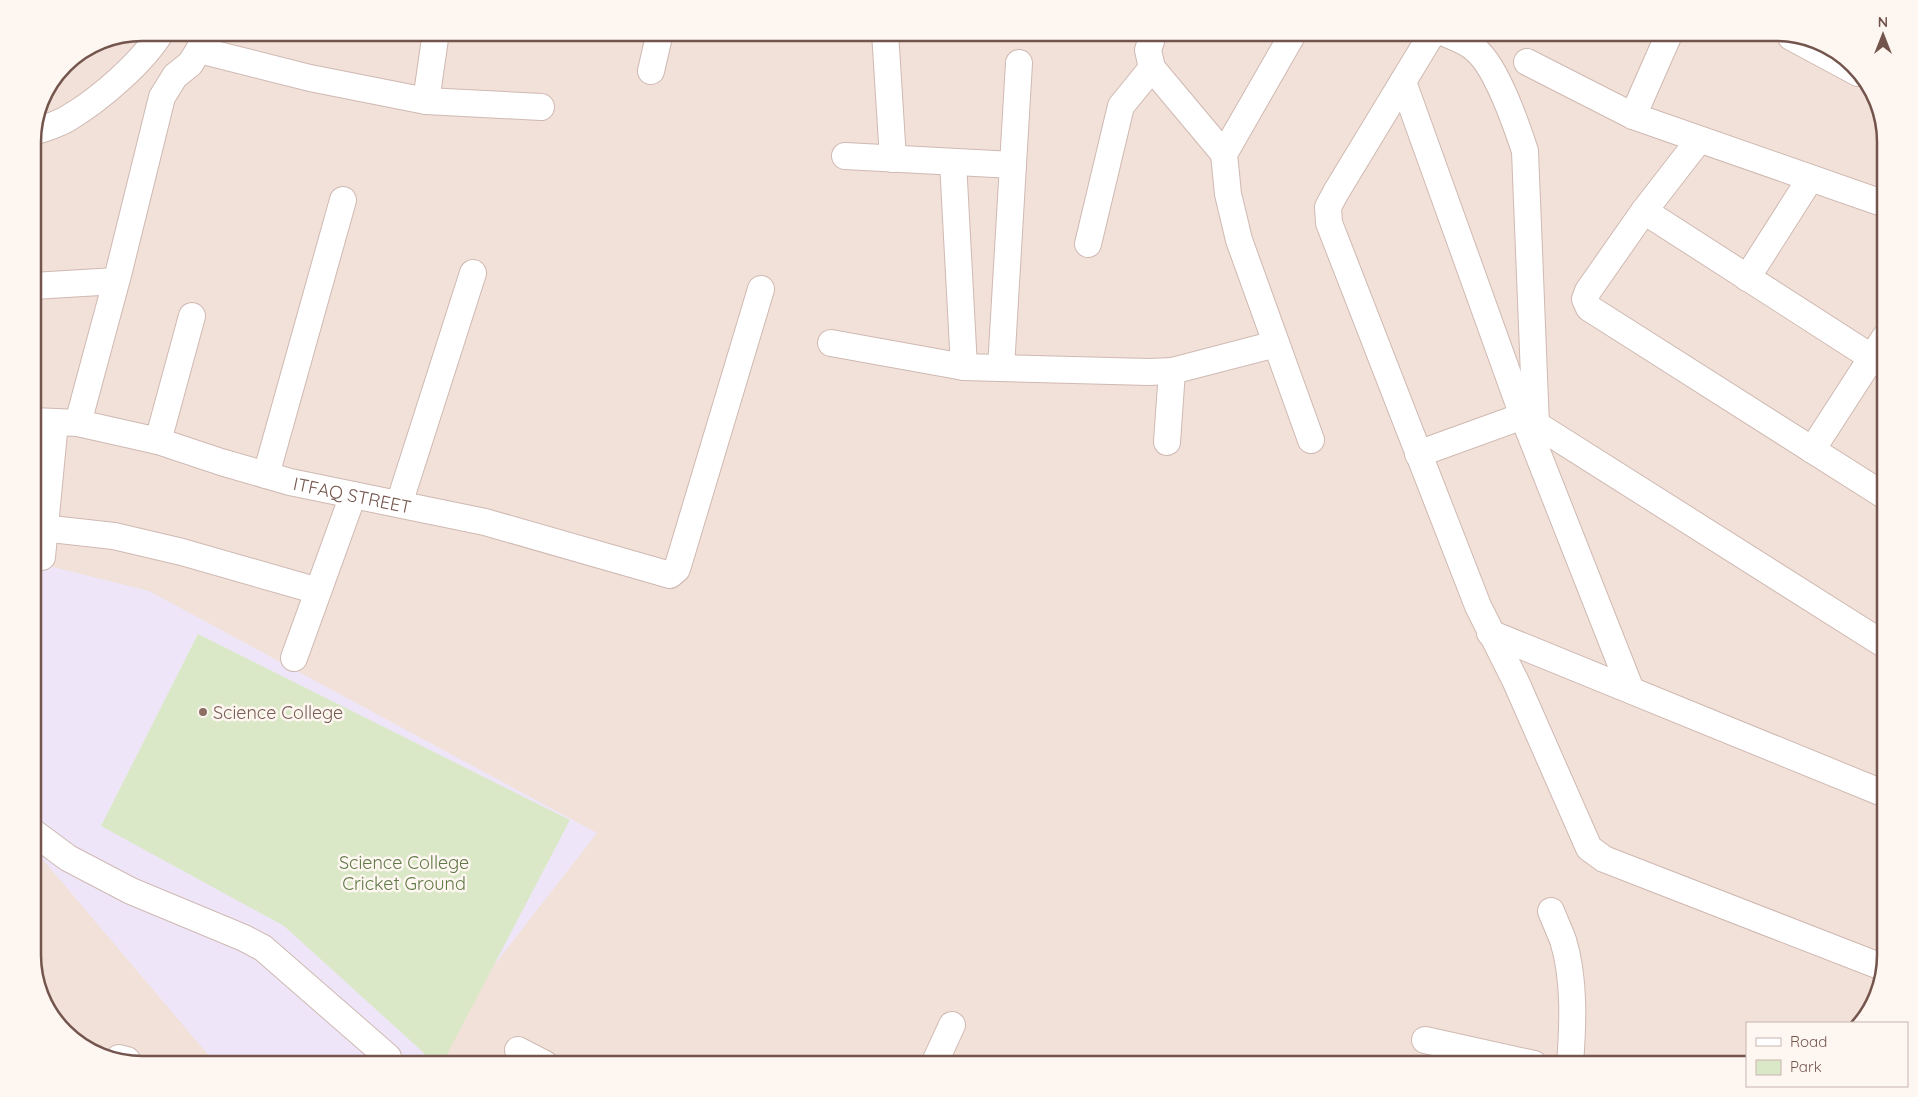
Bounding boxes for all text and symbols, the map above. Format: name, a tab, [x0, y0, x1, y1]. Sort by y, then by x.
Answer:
north arrow	[1858, 10, 1908, 60]
text: N	[1878, 13, 1888, 31]
street label: ITFAQ STREET	[291, 471, 414, 518]
place label: Science College	[213, 701, 343, 724]
marker: Science College	[197, 706, 209, 718]
park label: Science College Cricket Ground	[339, 851, 469, 895]
legend	[1746, 1022, 1908, 1087]
text: Road	[1790, 1032, 1827, 1051]
text: Park	[1790, 1057, 1822, 1076]

